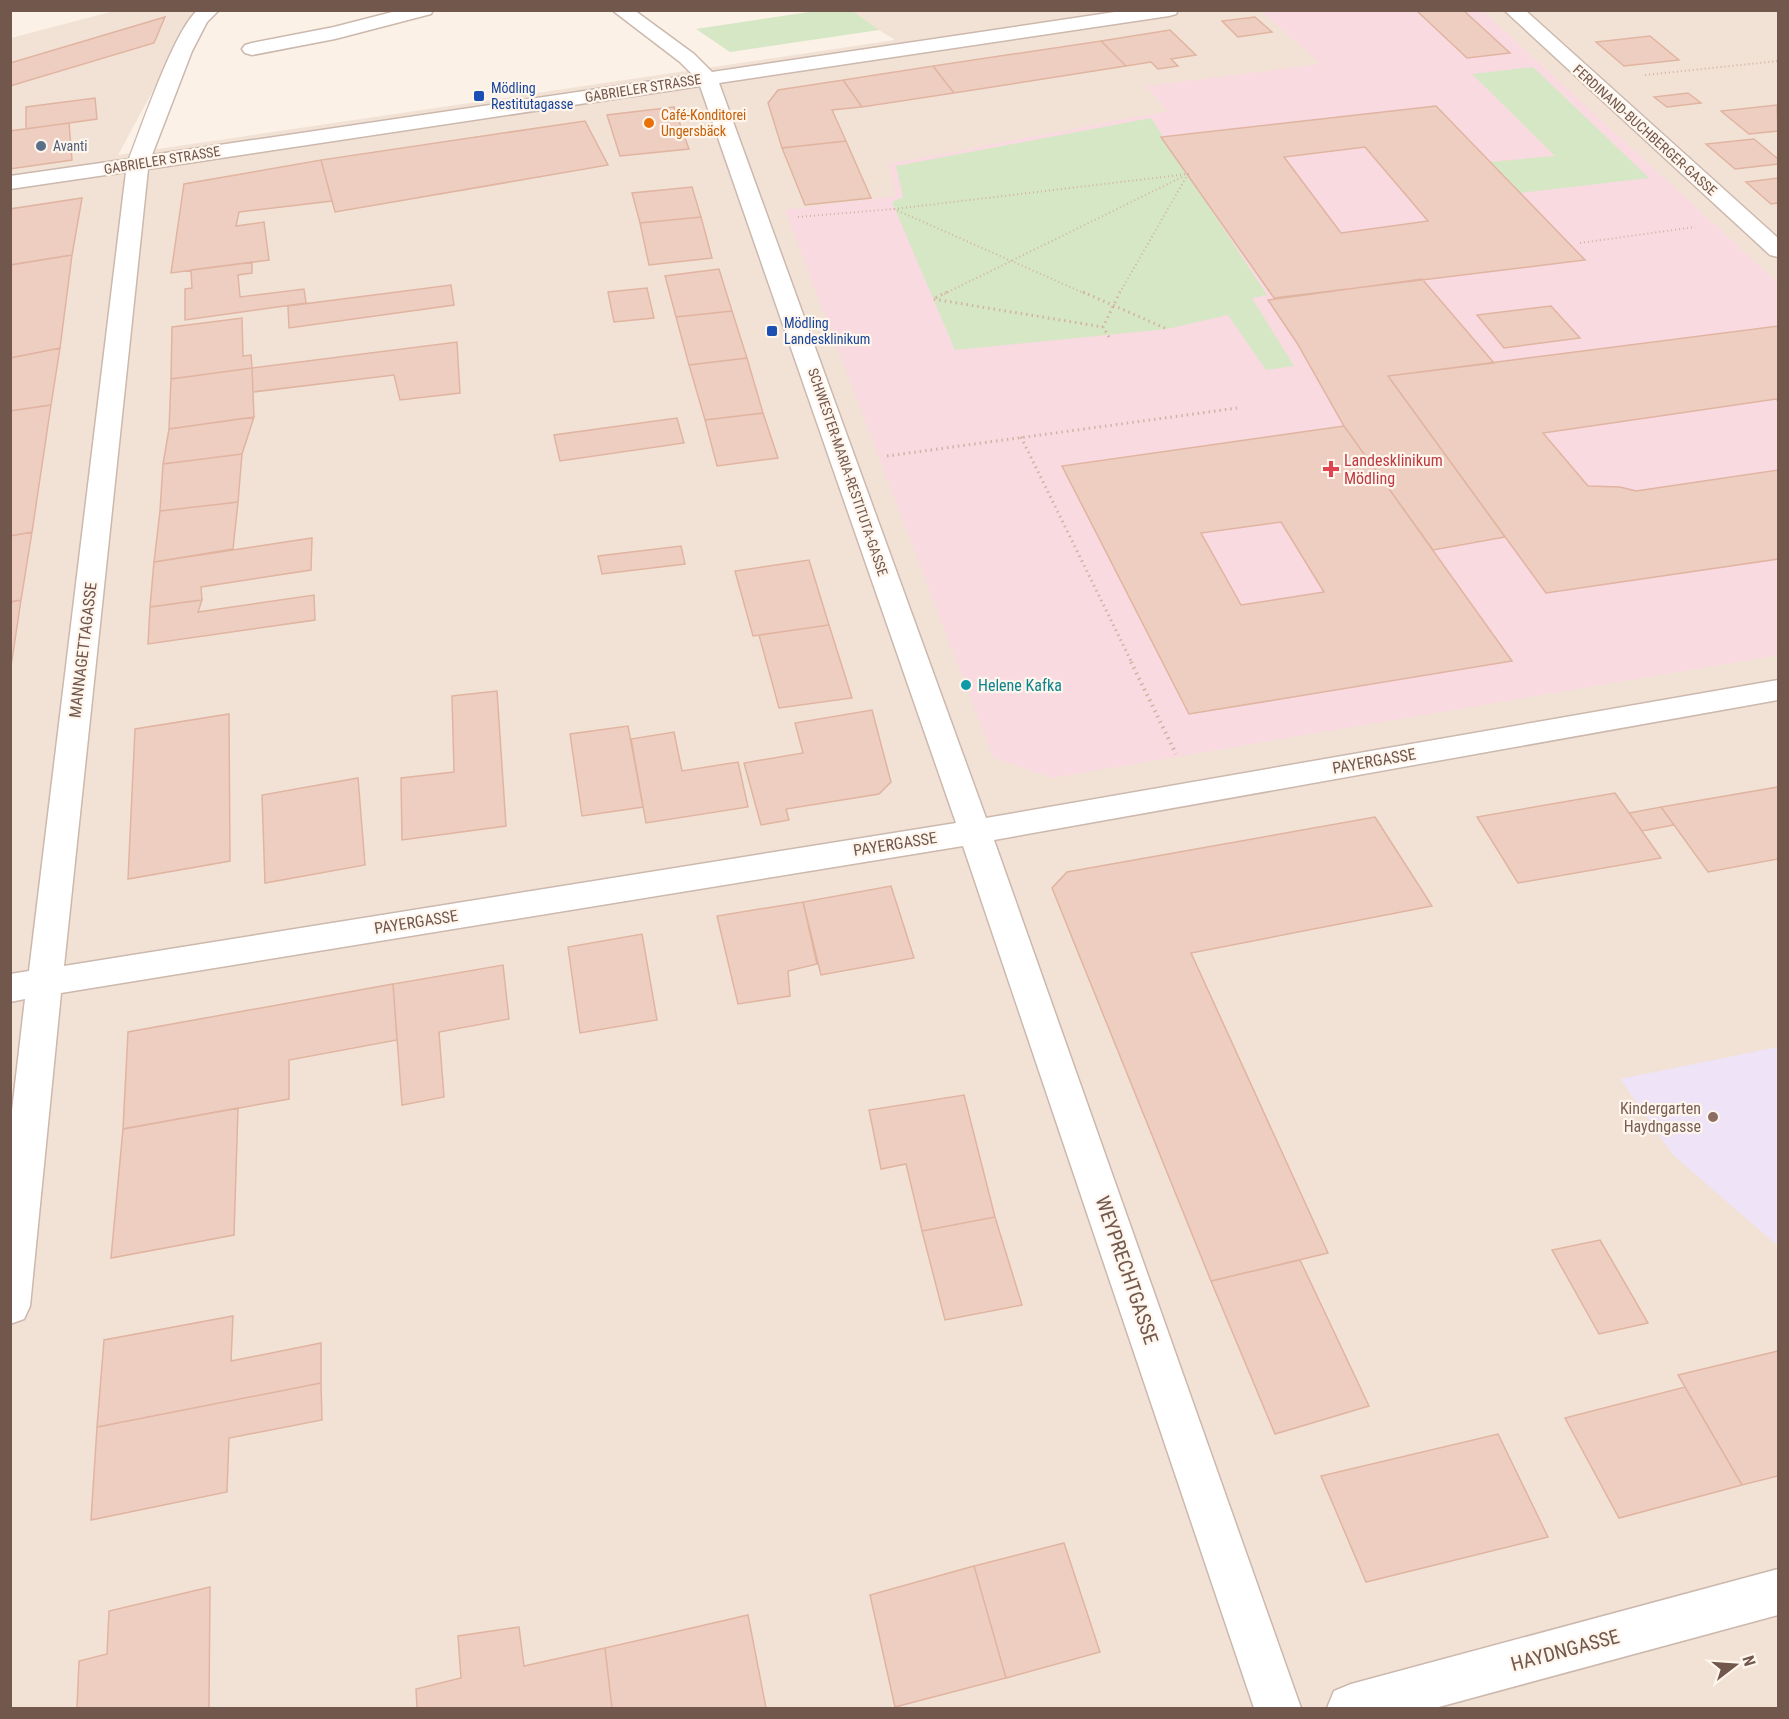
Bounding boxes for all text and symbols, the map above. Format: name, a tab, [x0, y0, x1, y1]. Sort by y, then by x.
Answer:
street label: FERDINAND-BUCHBERGER-GASSE	[1570, 61, 1720, 199]
street label: GABRIELER STRASSE	[584, 71, 702, 105]
place label: Mödling Restitutagasse	[491, 80, 574, 112]
marker: Mödling Restitutagasse	[472, 89, 486, 103]
place label: Café-Konditorei Ungersbäck	[661, 107, 746, 139]
marker: Café-Konditorei Ungersbäck	[642, 116, 656, 130]
place label: Avanti	[53, 138, 87, 154]
marker: Avanti	[34, 139, 48, 153]
street label: GABRIELER STRASSE	[103, 143, 221, 177]
place label: Mödling Landesklinikum	[784, 315, 870, 347]
marker: Mödling Landesklinikum	[765, 324, 779, 338]
street label: SCHWESTER-MARIA-RESTITUTA-GASSE	[805, 366, 891, 578]
place label: Landesklinikum Mödling	[1344, 451, 1443, 488]
marker: Landesklinikum Mödling	[1322, 460, 1340, 478]
street label: MANNAGETTAGASSE	[65, 581, 101, 719]
place label: Helene Kafka	[978, 676, 1062, 695]
marker: Helene Kafka	[959, 678, 973, 692]
street label: PAYERGASSE	[1331, 744, 1417, 778]
street label: PAYERGASSE	[852, 828, 938, 860]
street label: PAYERGASSE	[373, 906, 459, 938]
place label: Kindergarten Haydngasse	[1620, 1099, 1701, 1136]
marker: Kindergarten Haydngasse	[1706, 1110, 1720, 1124]
street label: WEYPRECHTGASSE	[1090, 1193, 1164, 1347]
street label: HAYDNGASSE	[1508, 1624, 1622, 1676]
north arrow	[1705, 1635, 1765, 1695]
text: N	[1738, 1653, 1759, 1668]

